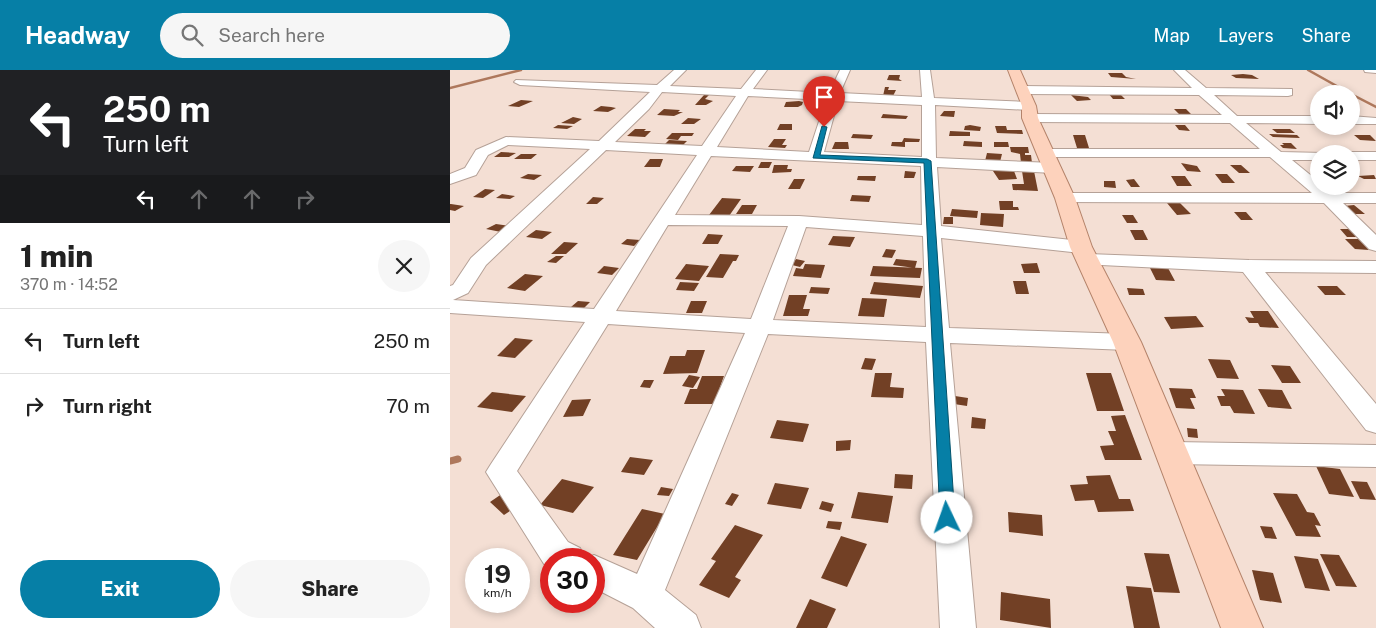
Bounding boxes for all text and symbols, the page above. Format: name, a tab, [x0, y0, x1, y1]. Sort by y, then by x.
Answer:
search box	[160, 13, 510, 58]
text: Headway	[25, 21, 130, 49]
icon: search	[178, 21, 206, 49]
text: Search here	[218, 24, 325, 46]
text: Map	[1154, 25, 1190, 46]
text: Layers	[1218, 25, 1274, 46]
text: Share	[1302, 25, 1351, 46]
pin	[803, 76, 845, 127]
icon: arrive	[810, 83, 838, 111]
map controls	[1310, 85, 1360, 195]
button: sound	[1310, 85, 1360, 135]
text: 250 m	[103, 89, 211, 130]
icon: left	[20, 90, 85, 155]
text: Turn left	[103, 131, 189, 157]
button: layers	[1310, 145, 1360, 195]
icon: left	[132, 185, 160, 213]
icon: ahead	[185, 185, 213, 213]
icon: ahead	[238, 185, 266, 213]
icon: right	[291, 185, 319, 213]
text: 1 min	[20, 238, 93, 274]
button: close	[378, 240, 430, 292]
text: 370 m · 14:52	[20, 275, 118, 294]
icon: left	[20, 327, 48, 355]
text: Turn left	[63, 330, 140, 352]
text: 250 m	[374, 330, 430, 352]
icon: right	[20, 392, 48, 420]
text: Turn right	[63, 395, 152, 417]
text: 70 m	[386, 395, 430, 417]
position arrow	[920, 491, 972, 543]
speed limit sign: 30	[540, 548, 605, 613]
text: 19	[484, 559, 511, 589]
button: Exit	[20, 560, 220, 618]
button: Share	[230, 560, 430, 618]
text: km/h	[483, 586, 512, 600]

